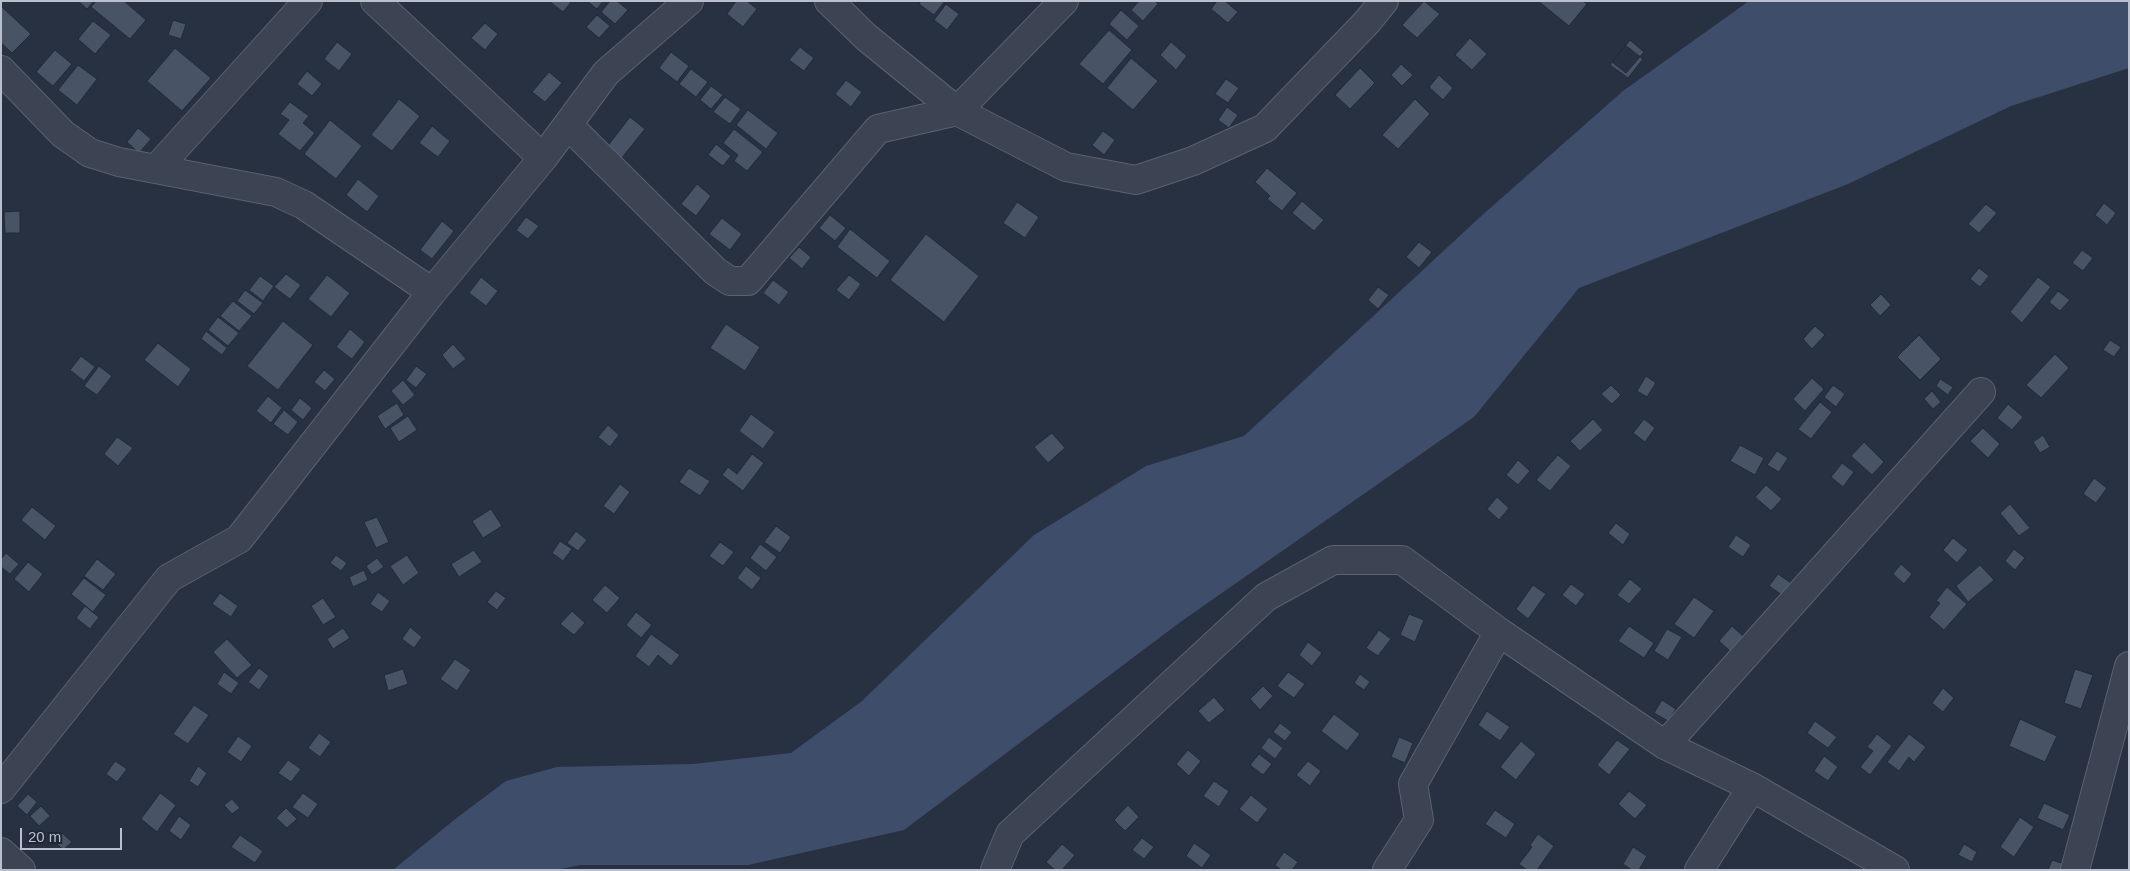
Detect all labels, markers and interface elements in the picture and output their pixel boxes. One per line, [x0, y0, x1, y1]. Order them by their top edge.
scale bar [22, 818, 125, 850]
text: 20 m [28, 828, 61, 845]

